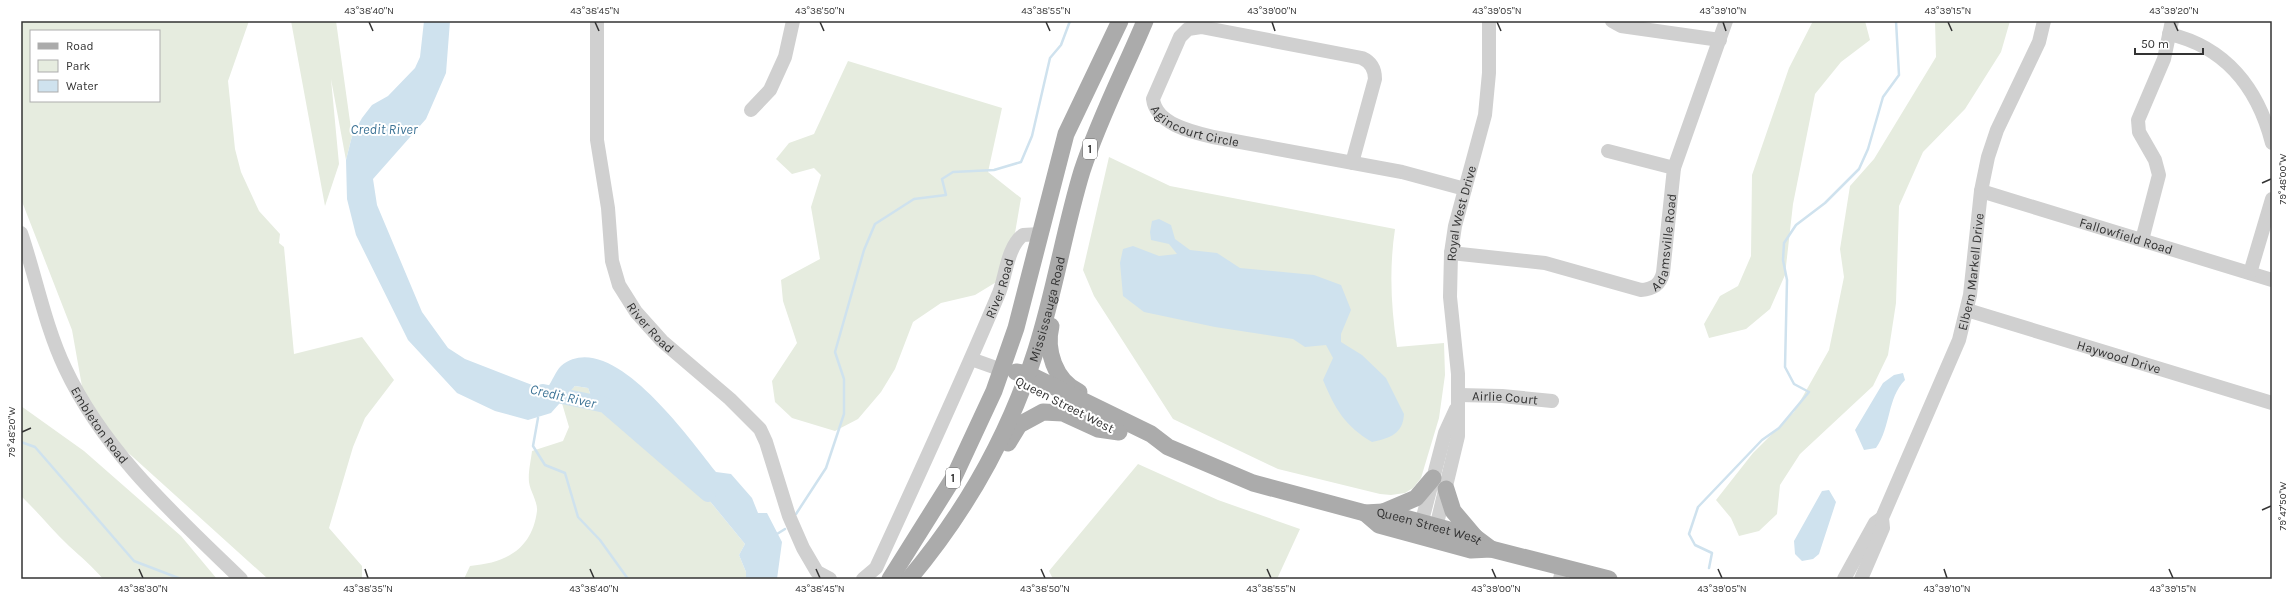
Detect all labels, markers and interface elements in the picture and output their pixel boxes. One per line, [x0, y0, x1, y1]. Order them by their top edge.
text: 43°38'40"N [344, 5, 394, 17]
text: 43°38'45"N [570, 5, 620, 17]
text: 43°38'50"N [795, 5, 845, 17]
text: 43°38'55"N [1021, 5, 1071, 17]
text: 43°39'00"N [1247, 5, 1297, 17]
text: 43°39'05"N [1472, 5, 1522, 17]
text: 43°39'10"N [1699, 5, 1747, 17]
text: 43°39'15"N [1925, 5, 1971, 17]
text: 43°39'20"N [2149, 5, 2199, 17]
legend [30, 30, 160, 102]
scale bar [2135, 30, 2203, 56]
text: 50 m [2141, 37, 2169, 51]
text: Road [66, 39, 94, 53]
text: Park [66, 59, 91, 73]
text: Water [66, 79, 99, 93]
street label: Agincourt Circle [1148, 103, 1241, 150]
water label: Credit River [350, 121, 419, 138]
road number: 1 [1083, 139, 1097, 159]
text: 79°48'00"W [2277, 154, 2289, 204]
street label: Royal West Drive [1444, 164, 1479, 262]
street label: Adamsville Road [1648, 193, 1679, 294]
street label: Elbern Markell Drive [1955, 212, 1987, 332]
street label: Fallowfield Road [2078, 215, 2175, 257]
street label: Mississauga Road [1026, 255, 1068, 364]
street label: River Road [982, 256, 1016, 321]
street label: River Road [624, 300, 677, 356]
street label: Haywood Drive [2075, 337, 2163, 377]
street label: Queen Street West [1013, 373, 1117, 436]
water label: Credit River [528, 381, 599, 413]
street label: Embleton Road [68, 384, 132, 467]
street label: Airlie Court [1472, 388, 1539, 408]
text: 79°48'20"W [6, 407, 18, 457]
road number: 1 [946, 468, 960, 488]
text: 79°47'50"W [2277, 481, 2289, 531]
street label: Queen Street West [1376, 505, 1485, 548]
text: 43°38'30"N [118, 583, 168, 595]
text: 43°38'35"N [343, 583, 393, 595]
text: 43°38'40"N [569, 583, 619, 595]
text: 43°38'45"N [795, 583, 845, 595]
text: 43°38'50"N [1020, 583, 1070, 595]
text: 43°38'55"N [1246, 583, 1296, 595]
text: 43°39'00"N [1471, 583, 1521, 595]
text: 43°39'05"N [1697, 583, 1747, 595]
text: 43°39'10"N [1923, 583, 1971, 595]
text: 43°39'15"N [2150, 583, 2196, 595]

